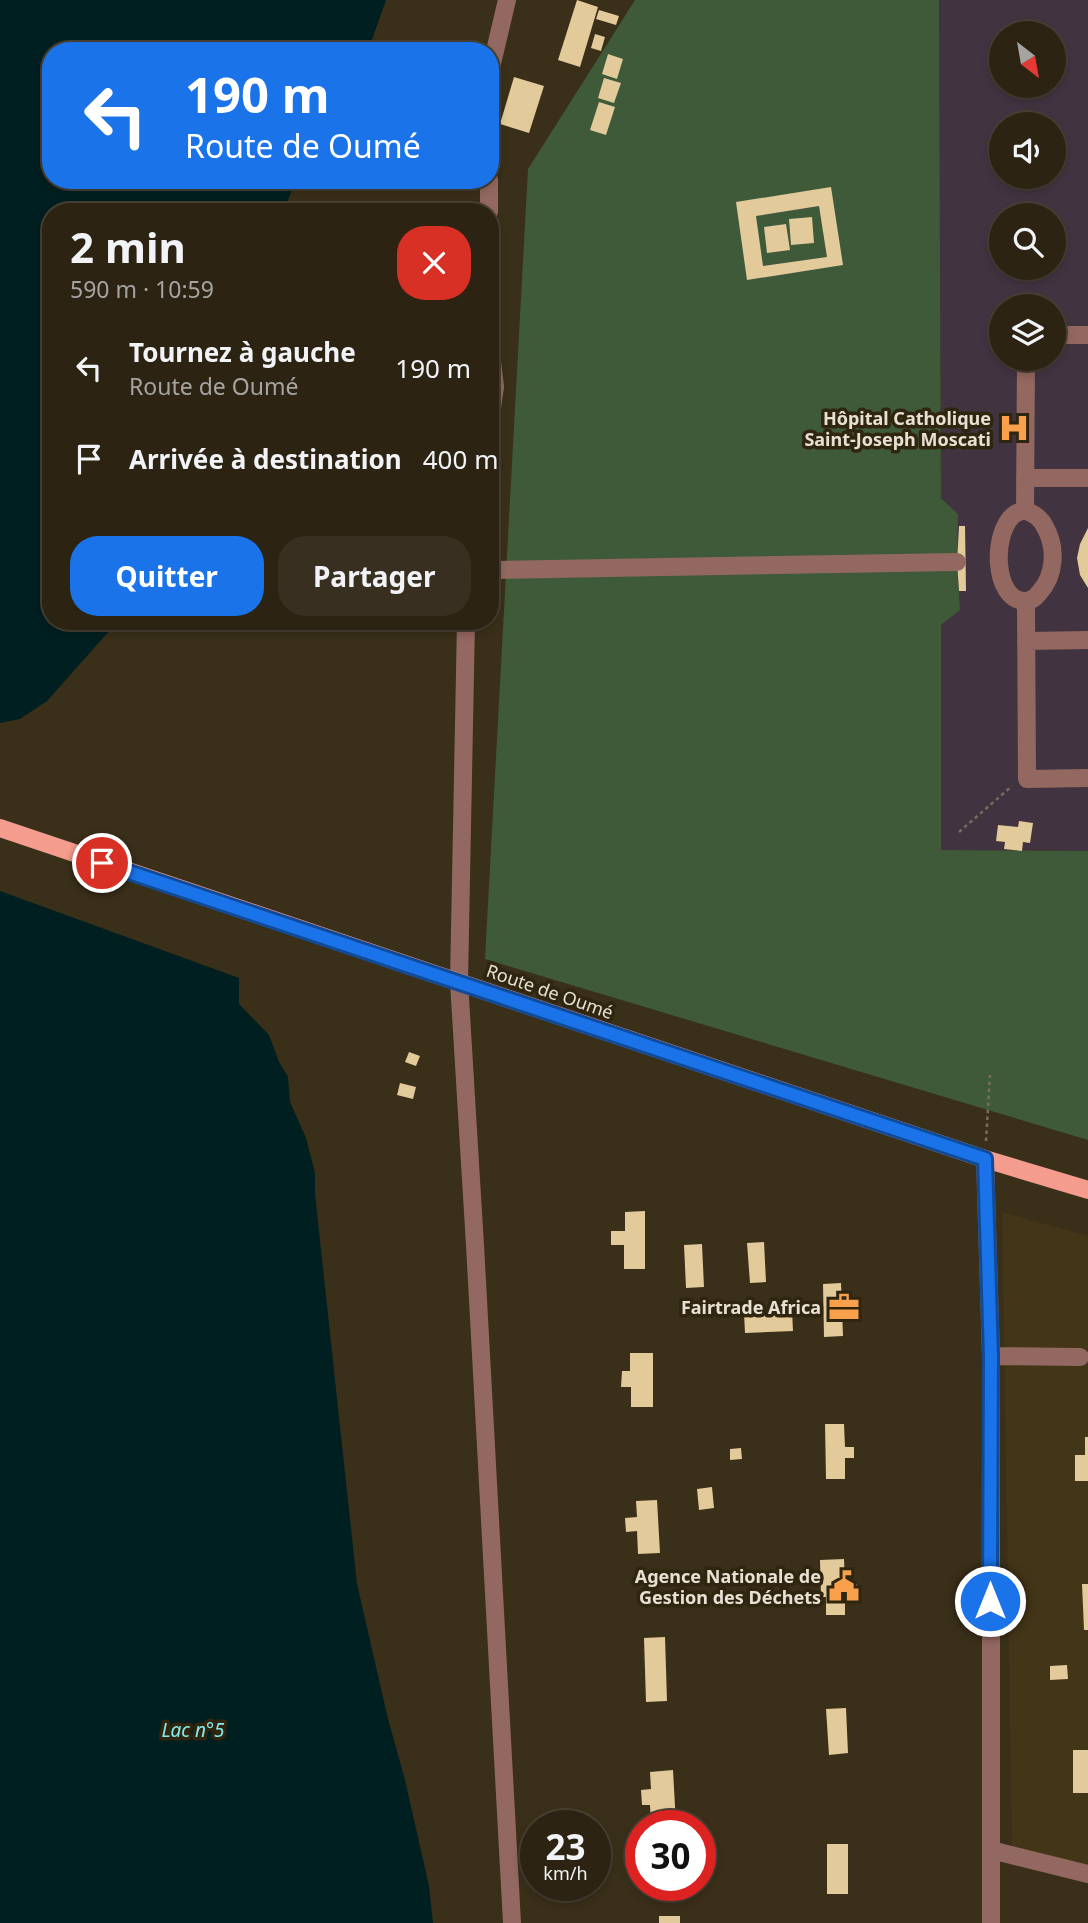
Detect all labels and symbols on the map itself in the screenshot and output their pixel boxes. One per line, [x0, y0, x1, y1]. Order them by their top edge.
north arrow [989, 21, 1066, 98]
place label: Hôpital Catholique Saint-Joseph Moscati [804, 406, 991, 451]
hospital icon: Hôpital Catholique Saint-Joseph Moscati [997, 411, 1031, 445]
pin [72, 833, 132, 893]
street label: Route de Oumé [483, 958, 617, 1024]
office icon: Fairtrade Africa [827, 1290, 861, 1324]
place label: Fairtrade Africa [681, 1295, 821, 1319]
place label: Agence Nationale de Gestion des Déchets [635, 1564, 821, 1609]
position arrow [953, 1564, 1027, 1638]
public building icon: Agence Nationale de Gestion des Déchets [827, 1569, 861, 1603]
water label: Lac n°5 [161, 1717, 225, 1743]
speed limit sign: 30 [625, 1810, 716, 1901]

